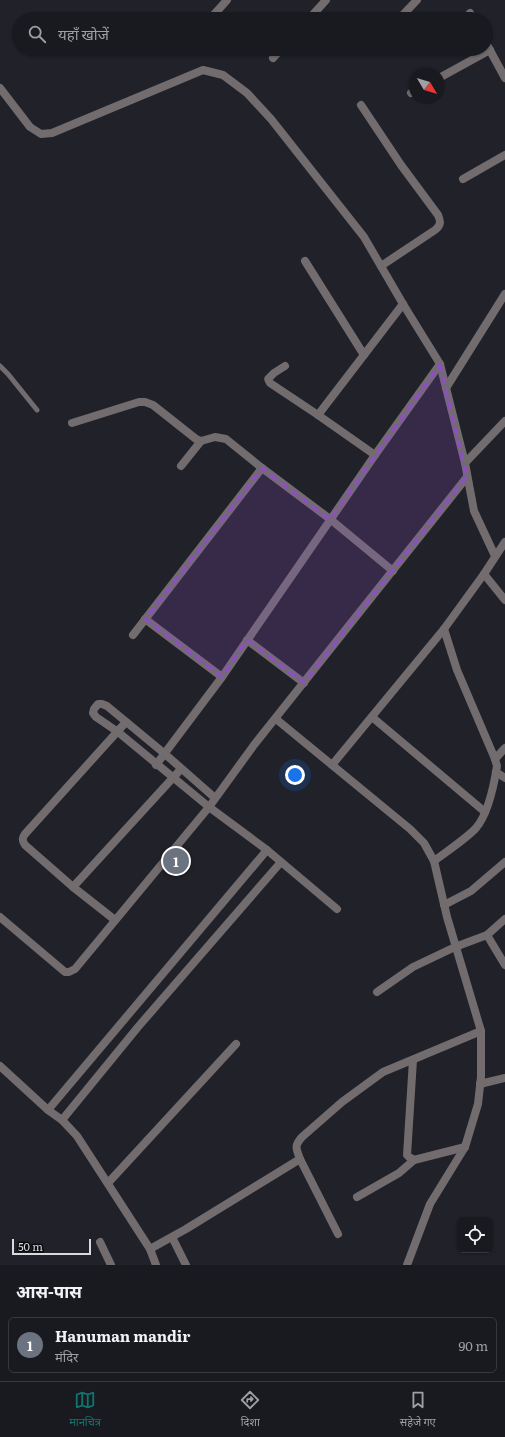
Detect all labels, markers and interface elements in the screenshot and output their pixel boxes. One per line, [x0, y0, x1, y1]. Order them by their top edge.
search box [12, 12, 493, 56]
text: यहाँ खोजें [58, 22, 109, 45]
icon: search [26, 23, 48, 45]
north arrow [409, 68, 445, 104]
your location [285, 765, 305, 785]
pin: 1 [163, 846, 189, 876]
map controls [457, 1217, 493, 1253]
button: locate [457, 1217, 493, 1253]
scale bar [12, 1237, 91, 1256]
text: 50 m [18, 1238, 43, 1254]
text: आस-पास [16, 1278, 82, 1303]
text: Hanuman mandir [55, 1324, 190, 1347]
text: 1 [27, 1336, 33, 1355]
text: 90 m [458, 1336, 488, 1355]
text: मंदिर [55, 1347, 78, 1366]
tab: मानचित्र [69, 1389, 101, 1430]
tab: दिशा [239, 1389, 261, 1430]
tab: सहेजे गए [400, 1389, 436, 1430]

